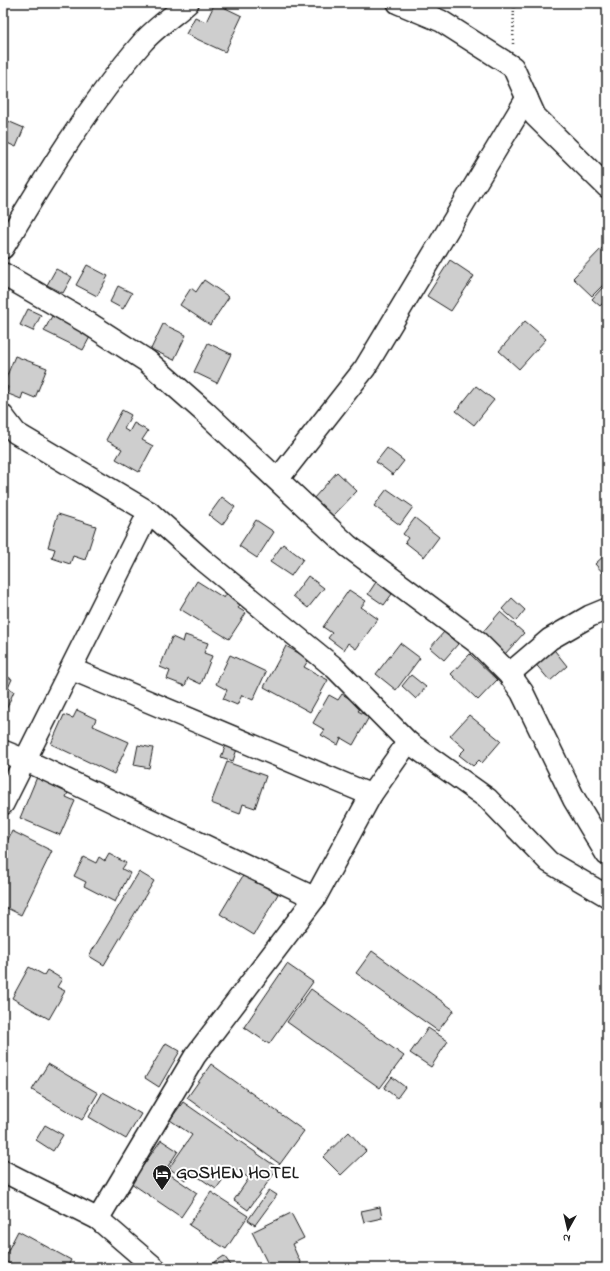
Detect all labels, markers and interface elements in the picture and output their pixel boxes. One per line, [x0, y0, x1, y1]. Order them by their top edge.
place label: GOSHEN HOTEL [176, 1161, 299, 1187]
hotel icon: GOSHEN HOTEL [151, 1163, 173, 1191]
north arrow [548, 1209, 588, 1249]
text: N [562, 1229, 572, 1246]

